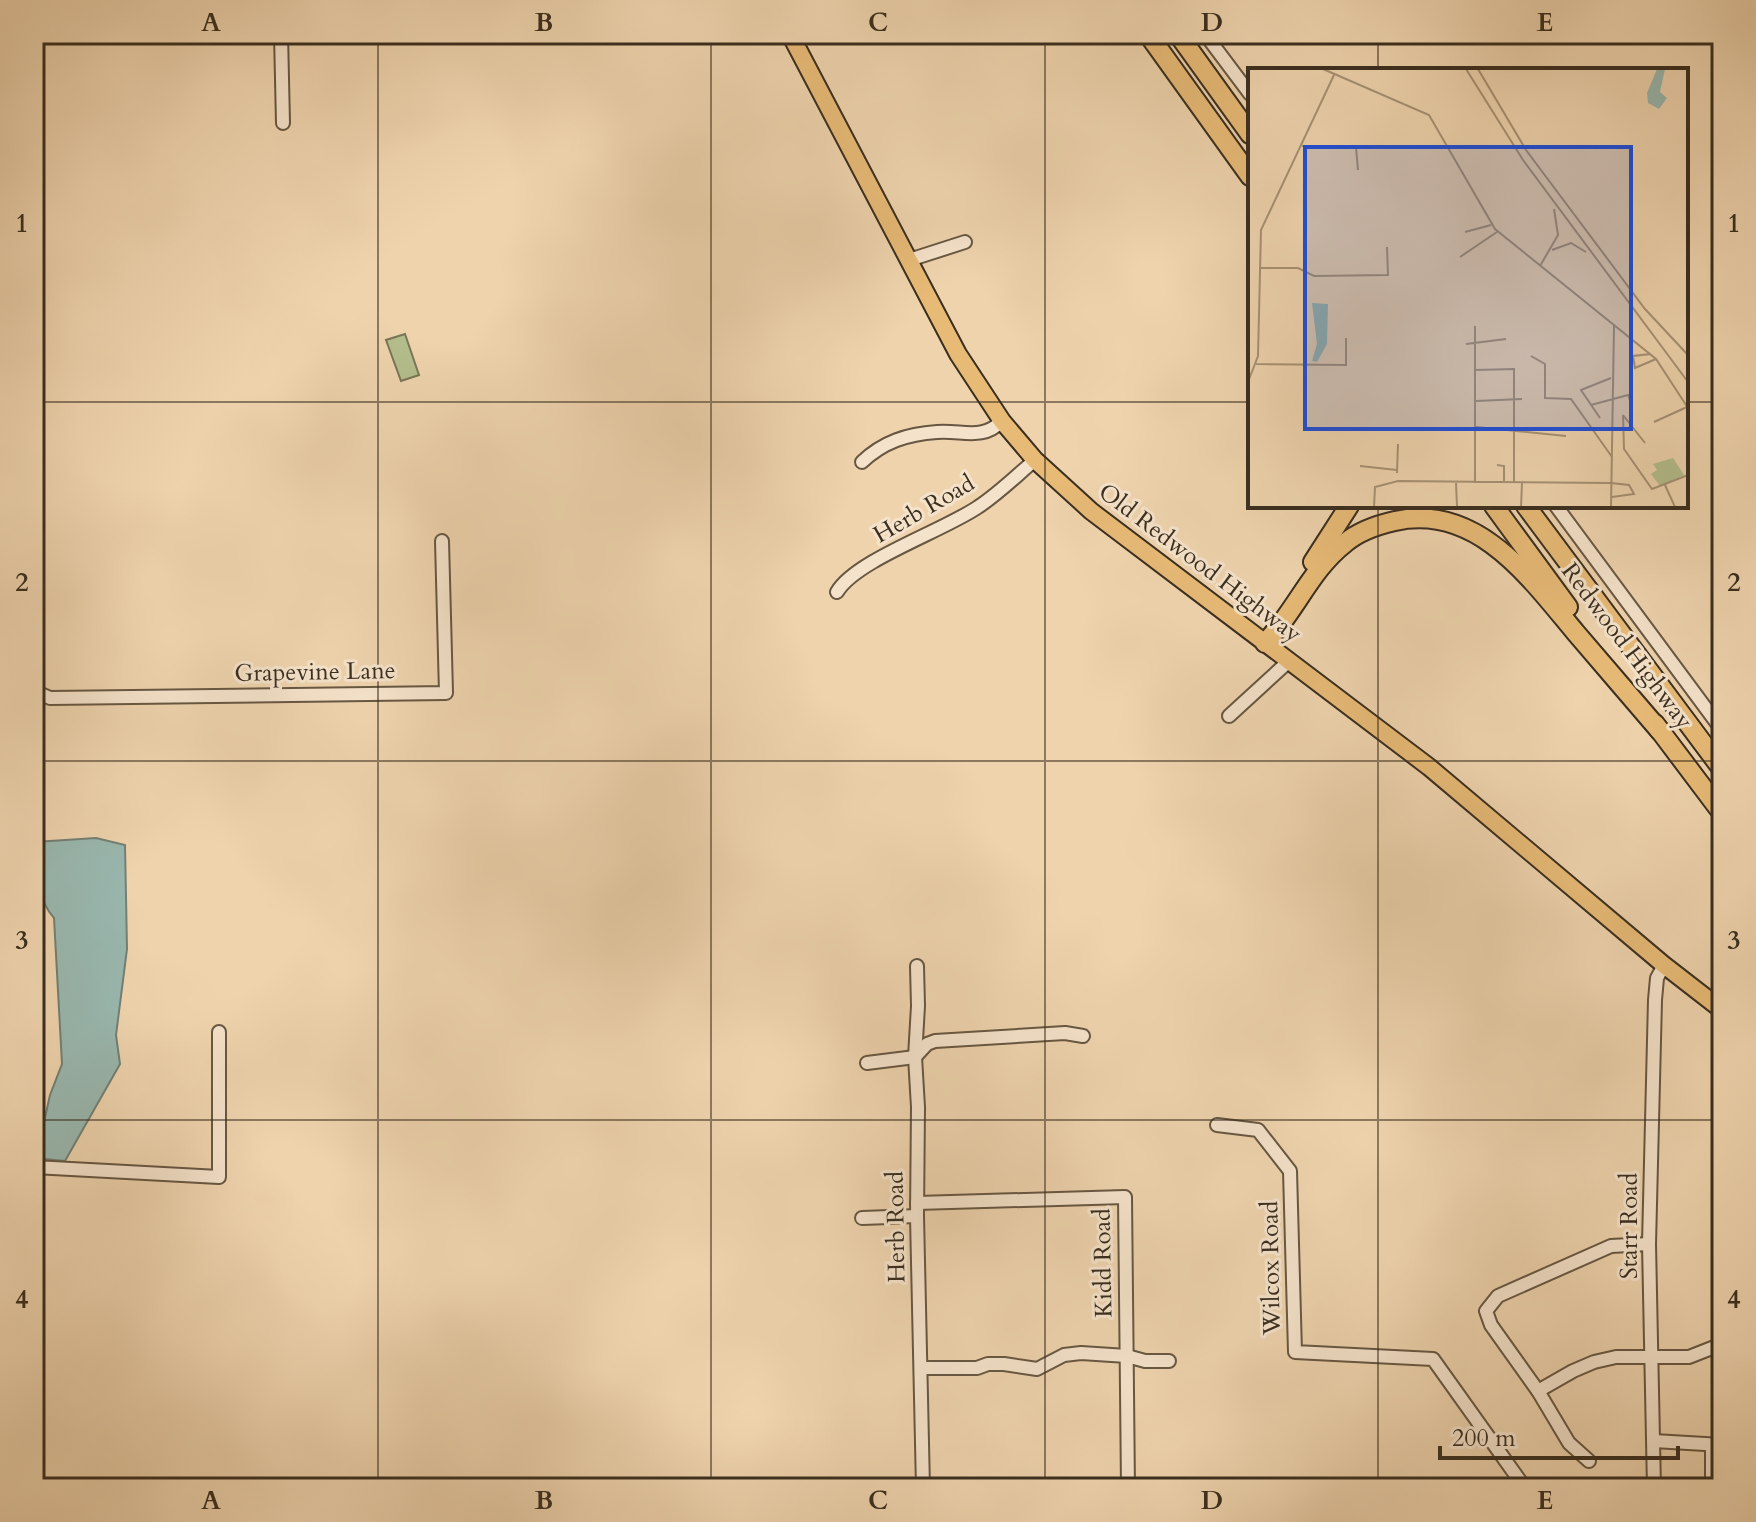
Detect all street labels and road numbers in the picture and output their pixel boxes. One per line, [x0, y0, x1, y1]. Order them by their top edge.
street label: Herb Road [867, 467, 981, 551]
street label: Old Redwood Highway [1092, 476, 1309, 651]
street label: Redwood Highway [1554, 556, 1701, 736]
street label: Grapevine Lane [234, 654, 396, 690]
street label: Herb Road [879, 1171, 913, 1283]
street label: Starr Road [1613, 1172, 1646, 1279]
street label: Wilcox Road [1253, 1200, 1289, 1336]
street label: Kidd Road [1086, 1208, 1120, 1318]

